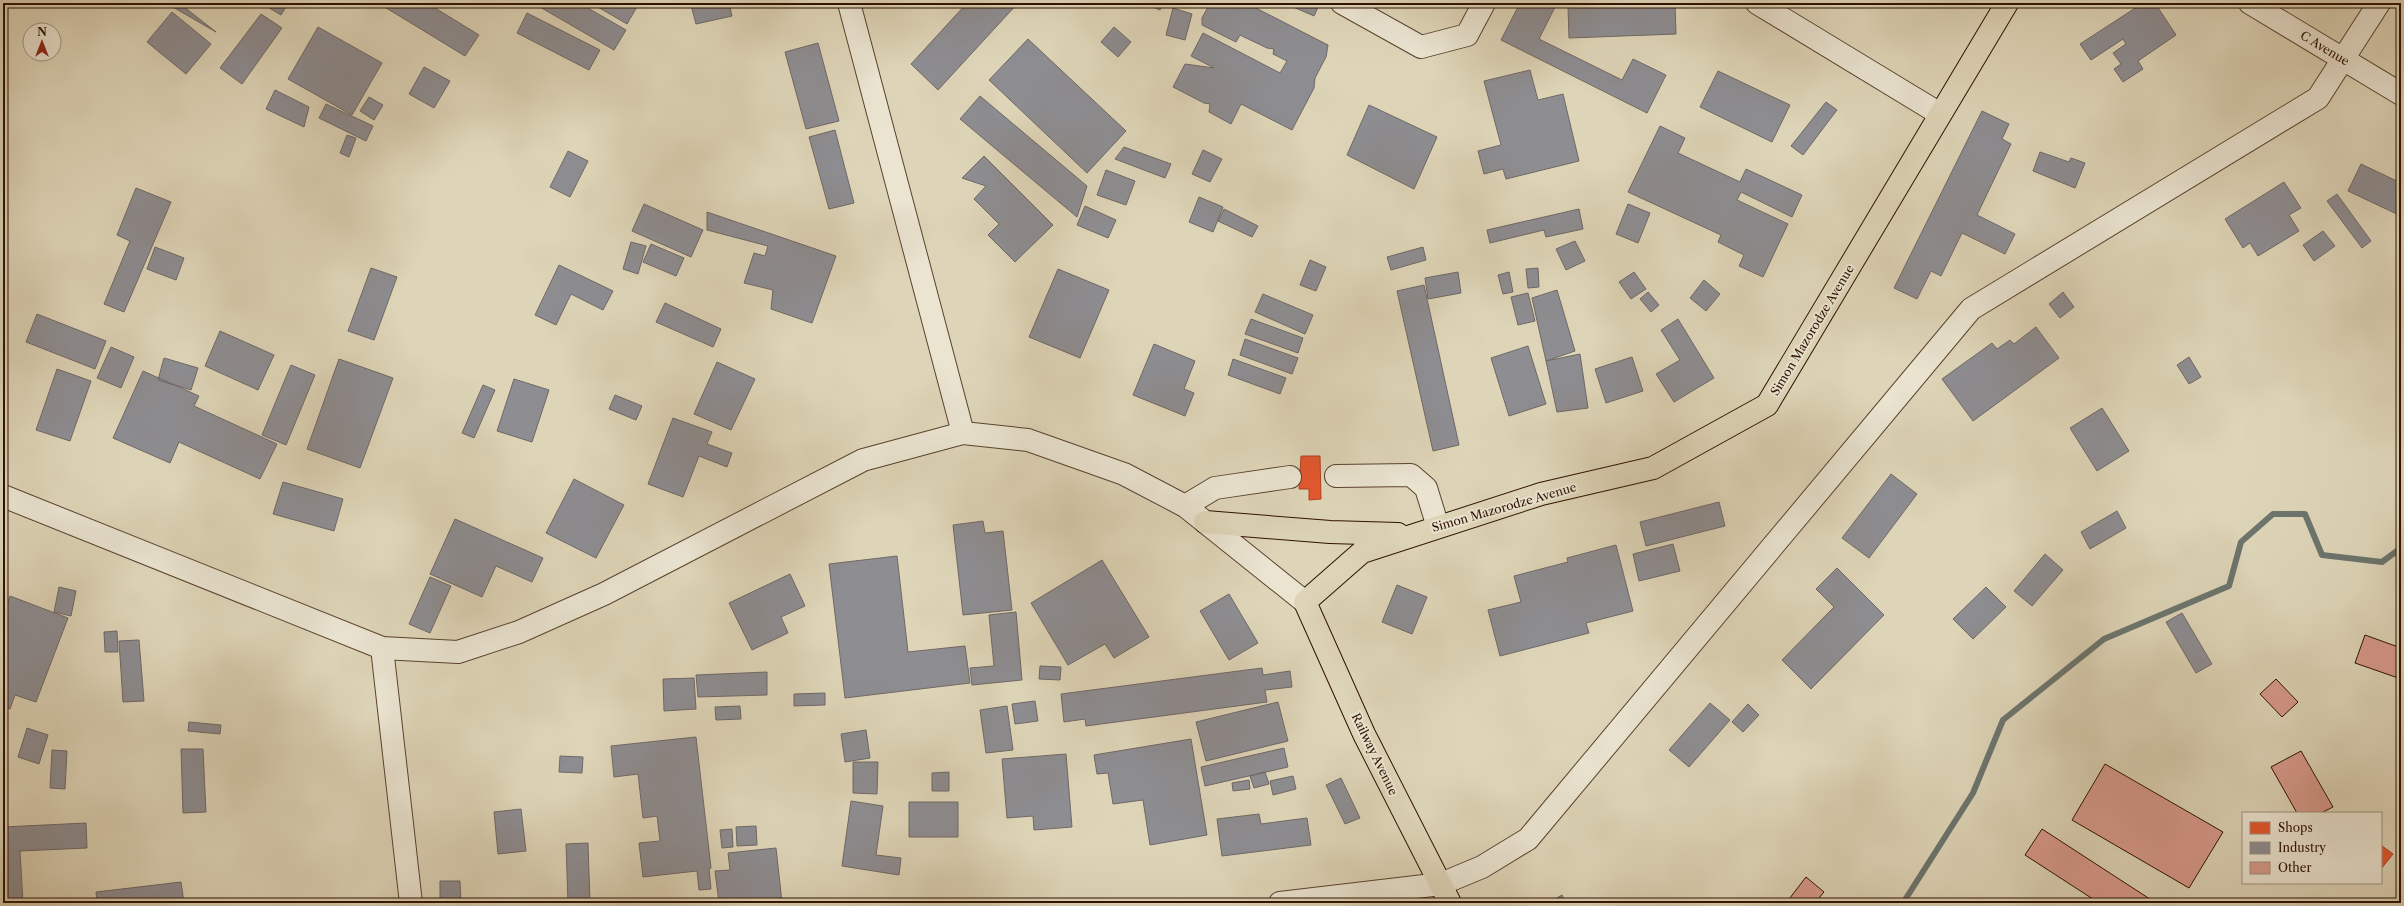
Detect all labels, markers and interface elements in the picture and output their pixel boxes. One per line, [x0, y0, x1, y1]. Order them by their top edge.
north arrow [22, 22, 62, 62]
text: N [37, 25, 47, 39]
street label: C Avenue [2298, 28, 2353, 69]
street label: Simon Mazorodze Avenue [1767, 262, 1857, 398]
street label: Simon Mazorodze Avenue [1430, 479, 1578, 535]
street label: Railway Avenue [1349, 710, 1401, 798]
legend [2242, 812, 2382, 884]
text: Shops [2278, 820, 2313, 835]
text: Industry [2278, 840, 2326, 855]
text: Other [2278, 860, 2312, 875]

